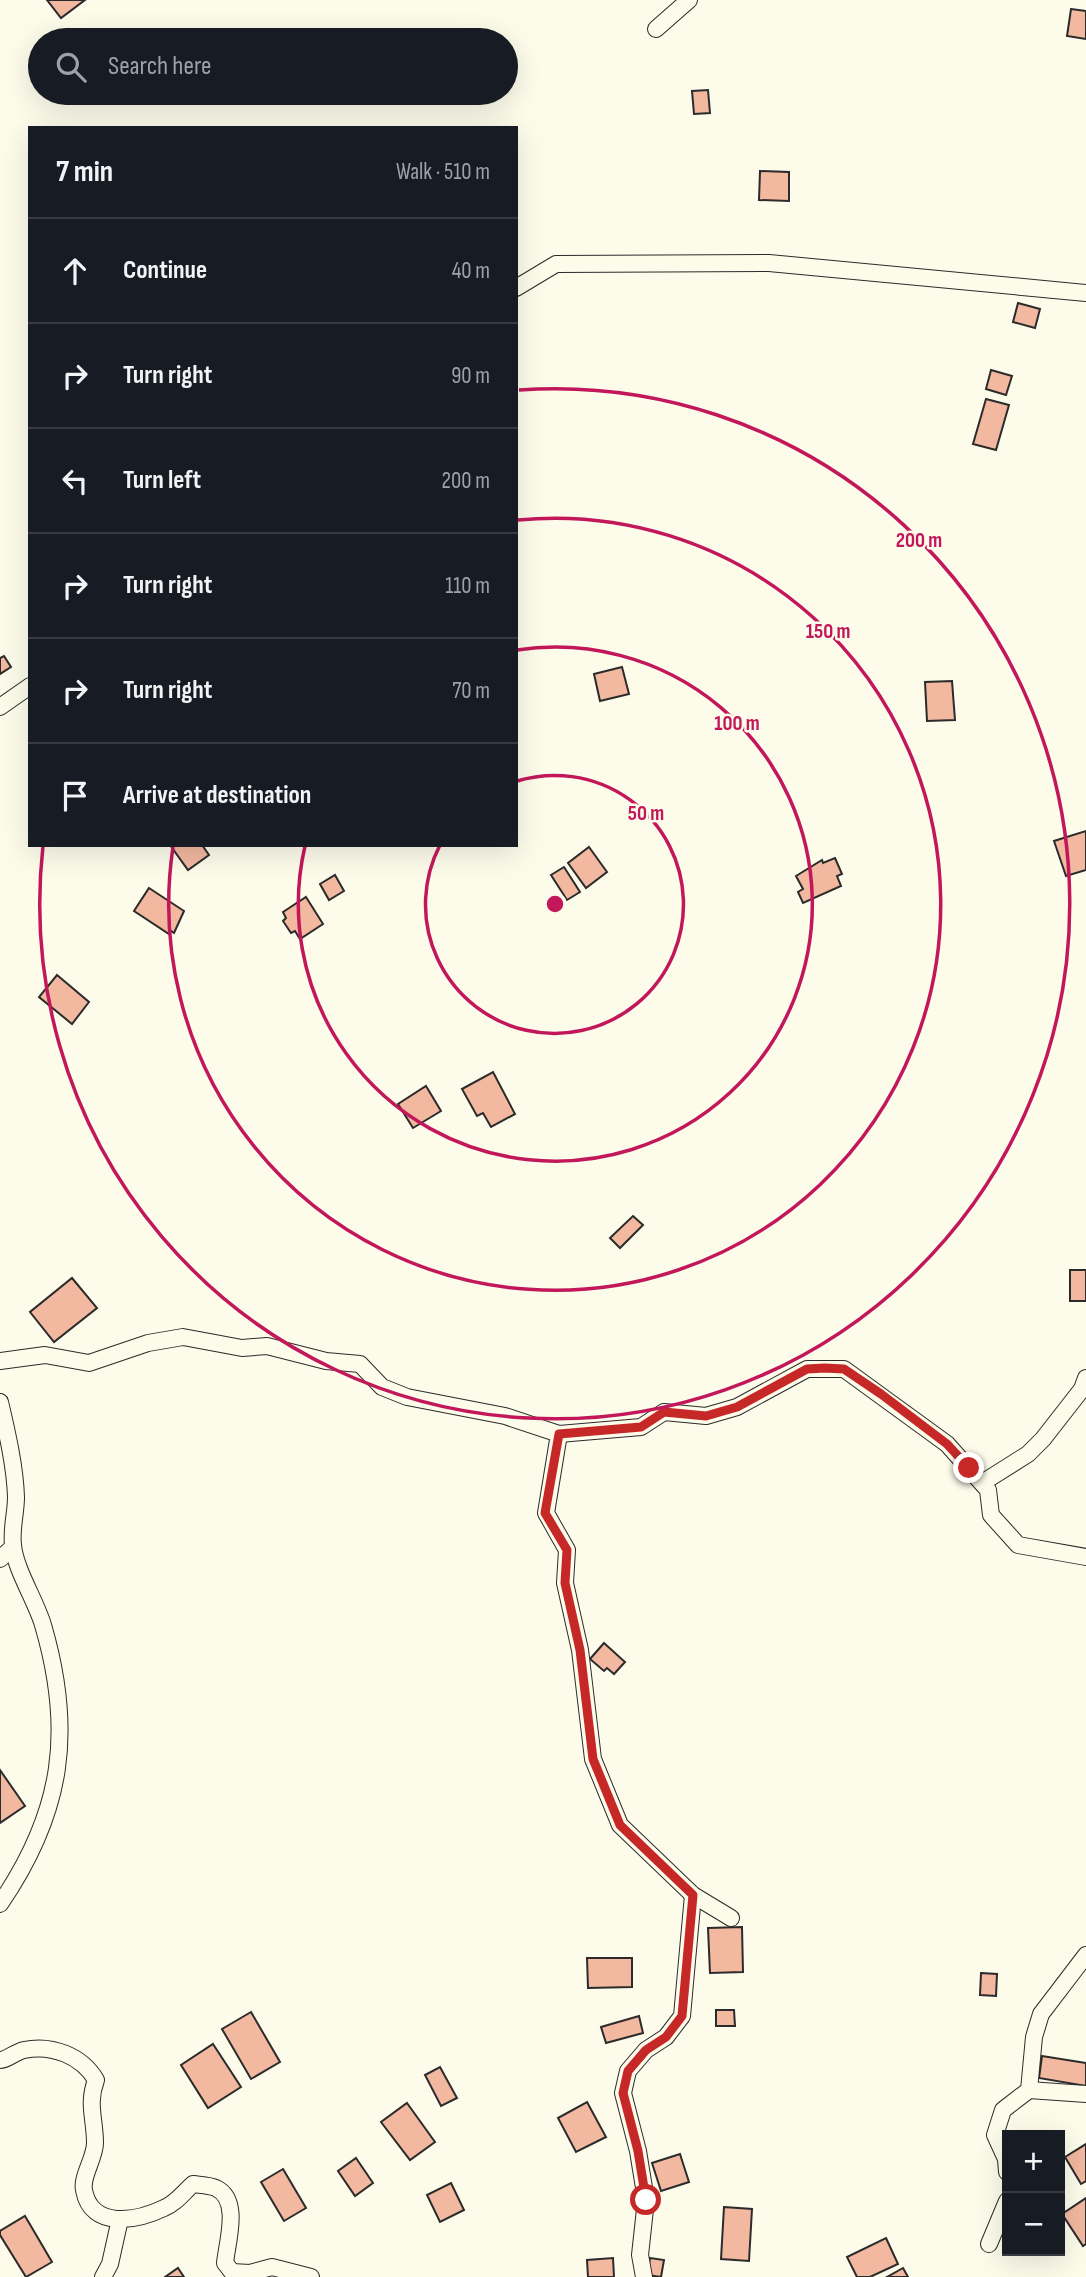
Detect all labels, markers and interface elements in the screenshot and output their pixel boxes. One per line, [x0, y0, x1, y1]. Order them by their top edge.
search box [28, 28, 518, 105]
icon: search [52, 48, 90, 86]
text: Search here [108, 51, 211, 82]
text: 7 min [56, 154, 113, 190]
text: Walk · 510 m [396, 158, 490, 186]
icon: ahead [56, 252, 94, 290]
text: Continue [123, 255, 207, 286]
text: 40 m [452, 257, 490, 285]
icon: right [56, 357, 94, 395]
text: Turn right [123, 360, 212, 391]
text: 90 m [451, 362, 490, 390]
icon: left [56, 462, 94, 500]
text: Turn left [123, 465, 201, 496]
text: 200 m [442, 467, 490, 495]
text: 200 m [896, 528, 942, 553]
icon: right [56, 567, 94, 605]
text: Turn right [123, 570, 212, 601]
text: 110 m [445, 572, 490, 600]
text: 150 m [806, 619, 850, 644]
icon: right [56, 672, 94, 710]
text: Turn right [123, 675, 212, 706]
text: 70 m [452, 677, 490, 705]
text: 100 m [714, 711, 760, 736]
icon: arrive [56, 777, 94, 815]
text: Arrive at destination [123, 780, 311, 811]
text: 50 m [628, 801, 664, 826]
centre of rings [543, 892, 567, 916]
route end [953, 1452, 984, 1483]
map controls [1002, 2130, 1065, 2256]
button: + [1002, 2130, 1065, 2193]
route start [630, 2184, 661, 2215]
button: − [1002, 2193, 1065, 2256]

